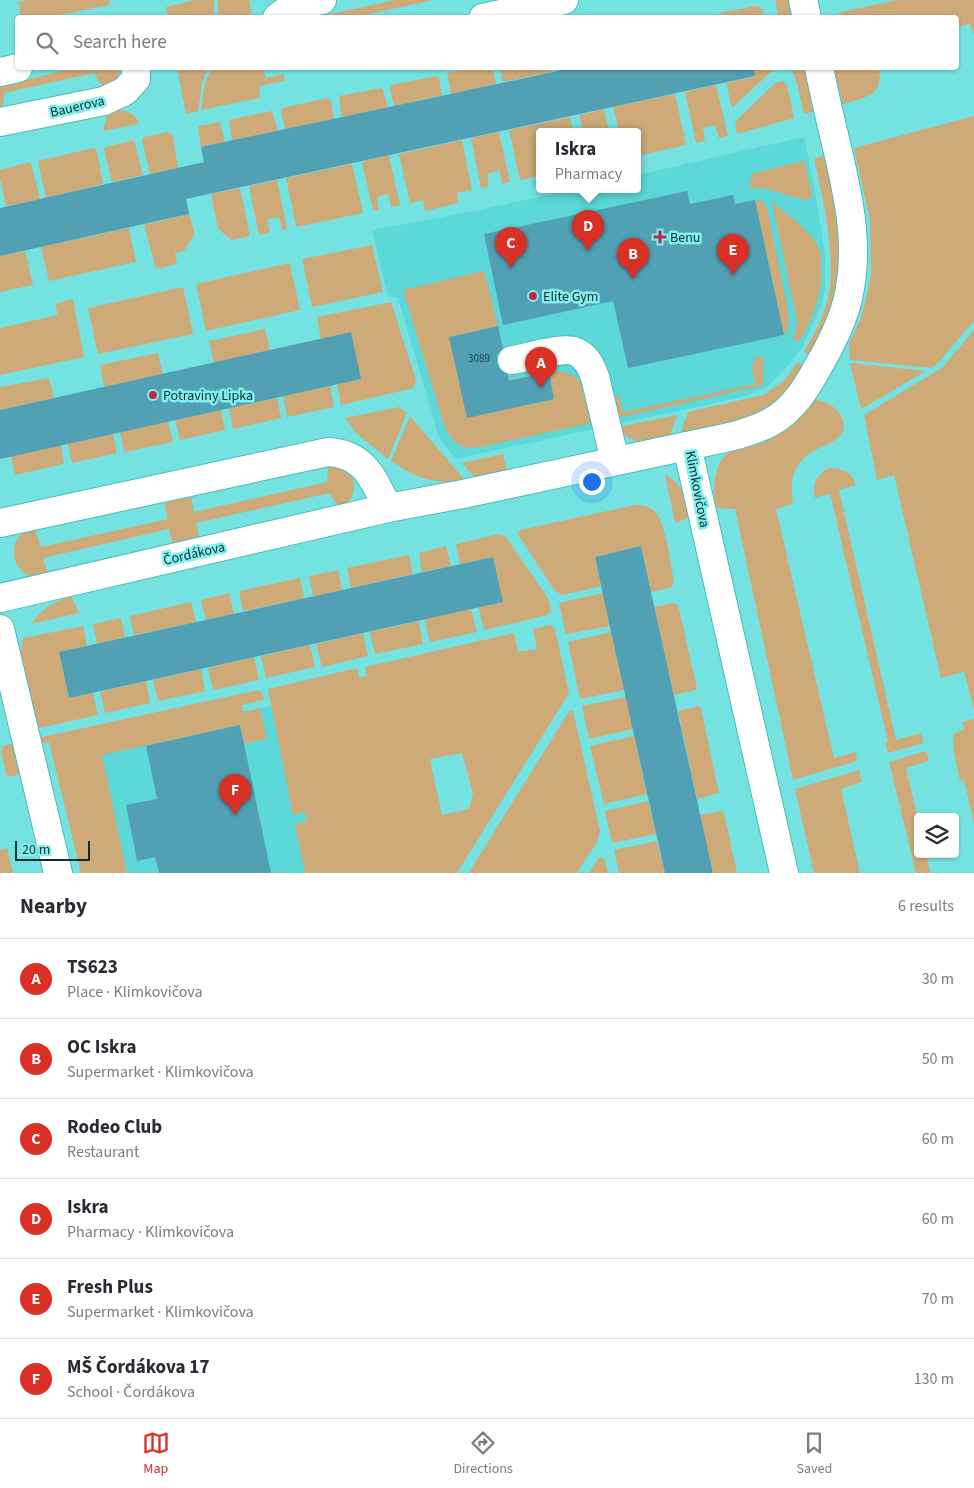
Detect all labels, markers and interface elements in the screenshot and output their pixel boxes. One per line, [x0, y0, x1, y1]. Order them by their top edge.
search box [15, 15, 959, 70]
icon: search [33, 29, 61, 57]
text: Search here [73, 29, 167, 56]
street label: Bauerova [48, 91, 106, 123]
popup [536, 128, 641, 193]
text: Iskra [555, 136, 596, 163]
text: Pharmacy [555, 163, 622, 185]
pin: D [572, 210, 604, 251]
pin: C [495, 227, 527, 268]
place label: Benu [670, 228, 700, 248]
marker: Benu [654, 231, 666, 243]
pin: E [717, 234, 749, 275]
pin: B [617, 238, 649, 279]
place label: Elite Gym [543, 287, 598, 307]
marker: Elite Gym [527, 290, 539, 302]
pin: A [525, 347, 557, 388]
house number: 3089 [468, 351, 490, 366]
place label: Potraviny Lipka [163, 386, 253, 406]
marker: Potraviny Lipka [147, 389, 159, 401]
street label: Klimkovičova [680, 449, 714, 529]
your location [579, 469, 605, 495]
street label: Čordákova [161, 537, 227, 571]
pin: F [219, 774, 251, 815]
map controls [914, 813, 959, 858]
button: layers [914, 813, 959, 858]
scale bar [15, 838, 90, 861]
text: 20 m [22, 840, 50, 860]
text: Nearby [20, 891, 87, 921]
text: 6 results [898, 895, 954, 917]
text: TS623 [67, 954, 118, 981]
text: A [31, 968, 41, 990]
text: 30 m [922, 968, 954, 990]
text: Place · Klimkovičova [67, 981, 202, 1003]
text: OC Iskra [67, 1034, 136, 1061]
text: B [31, 1048, 41, 1070]
text: 50 m [922, 1048, 954, 1070]
text: Supermarket · Klimkovičova [67, 1061, 254, 1083]
text: Rodeo Club [67, 1114, 162, 1141]
text: C [31, 1128, 41, 1150]
text: 60 m [922, 1128, 954, 1150]
text: Restaurant [67, 1141, 140, 1163]
text: Iskra [67, 1194, 109, 1221]
text: D [31, 1208, 41, 1230]
text: 60 m [922, 1208, 954, 1230]
text: Pharmacy · Klimkovičova [67, 1221, 234, 1243]
text: Fresh Plus [67, 1274, 153, 1301]
text: E [32, 1288, 40, 1310]
text: 70 m [922, 1288, 954, 1310]
text: Supermarket · Klimkovičova [67, 1301, 254, 1323]
text: MŠ Čordákova 17 [67, 1354, 209, 1381]
text: F [32, 1368, 40, 1390]
text: 130 m [914, 1368, 954, 1390]
text: School · Čordákova [67, 1381, 195, 1403]
tab: Map [142, 1429, 170, 1479]
tab: Directions [454, 1429, 513, 1479]
tab: Saved [796, 1429, 832, 1479]

